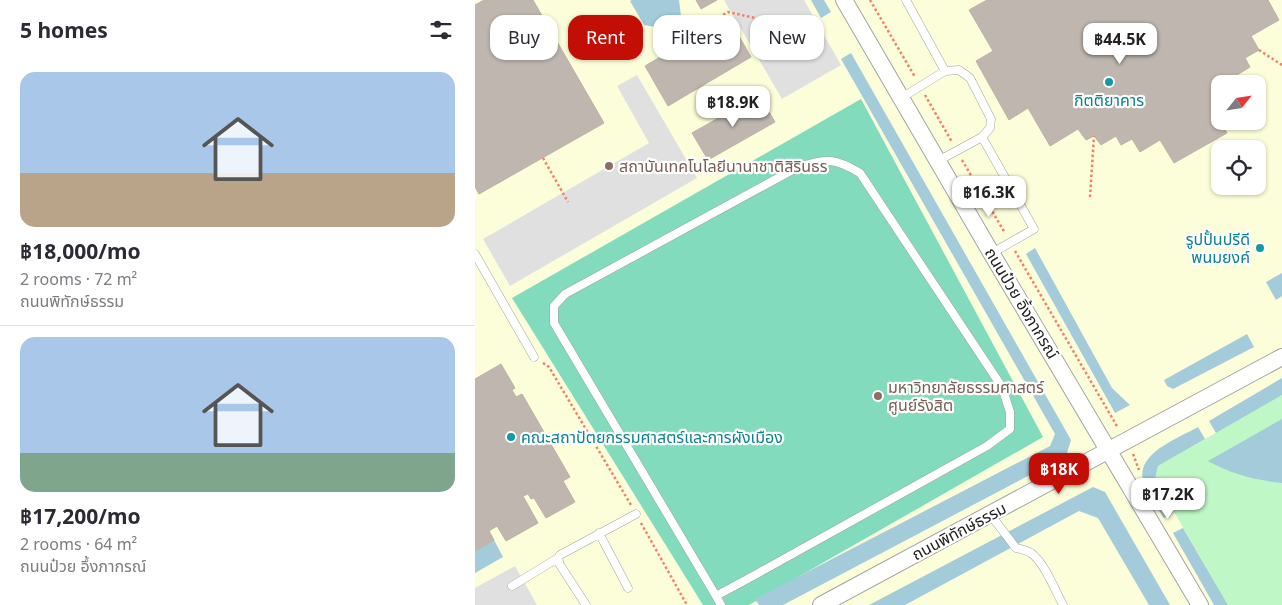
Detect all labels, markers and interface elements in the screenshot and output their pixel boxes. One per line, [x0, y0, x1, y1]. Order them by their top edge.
chip: Buy [490, 15, 558, 60]
chip: Rent [568, 15, 643, 60]
chip: Filters [653, 15, 740, 60]
chip: New [750, 15, 824, 60]
text: 5 homes [20, 16, 108, 44]
icon: filters [427, 16, 455, 44]
pin: ฿44.5K [1079, 22, 1161, 65]
text: ฿44.5K [1094, 28, 1146, 50]
north arrow [1211, 75, 1266, 130]
map controls [1211, 75, 1266, 195]
marker: กิตติยาคาร [1103, 76, 1115, 88]
pin: ฿18.9K [692, 86, 774, 128]
place label: กิตติยาคาร [1074, 89, 1144, 111]
text: ฿18.9K [707, 91, 759, 113]
icon: home [193, 104, 283, 194]
button: locate [1211, 140, 1266, 195]
place label: สถาบันเทคโนโลยีนานาชาติสิรินธร [619, 155, 828, 177]
marker: สถาบันเทคโนโลยีนานาชาติสิรินธร [603, 160, 615, 172]
pin: ฿16.3K [948, 176, 1030, 218]
text: ฿16.3K [963, 181, 1015, 203]
place label: รูปปั้นปรีดี พนมยงค์ [1186, 228, 1250, 268]
text: ฿18,000/mo [20, 237, 141, 265]
marker: รูปปั้นปรีดี พนมยงค์ [1254, 242, 1266, 254]
street label: ถนนป๋วย อิ้งภากรณ์ [980, 243, 1064, 363]
text: 2 rooms · 72 m² [20, 268, 137, 290]
text: ถนนพิทักษ์ธรรม [20, 290, 124, 312]
icon: home [193, 370, 283, 460]
place label: มหาวิทยาลัยธรรมศาสตร์ ศูนย์รังสิต [888, 376, 1045, 416]
marker: มหาวิทยาลัยธรรมศาสตร์ ศูนย์รังสิต [872, 390, 884, 402]
place label: คณะสถาปัตยกรรมศาสตร์และการผังเมือง [521, 426, 783, 448]
marker: คณะสถาปัตยกรรมศาสตร์และการผังเมือง [505, 431, 517, 443]
pin: ฿18K [1029, 452, 1089, 495]
text: ฿18K [1040, 458, 1078, 480]
pin: ฿17.2K [1127, 478, 1209, 520]
text: ฿17.2K [1142, 483, 1194, 505]
street label: ถนนพิทักษ์ธรรม [908, 497, 1010, 565]
text: ฿17,200/mo [20, 502, 141, 530]
text: 2 rooms · 64 m² [20, 533, 137, 555]
text: ถนนป๋วย อึ้งภากรณ์ [20, 555, 146, 577]

